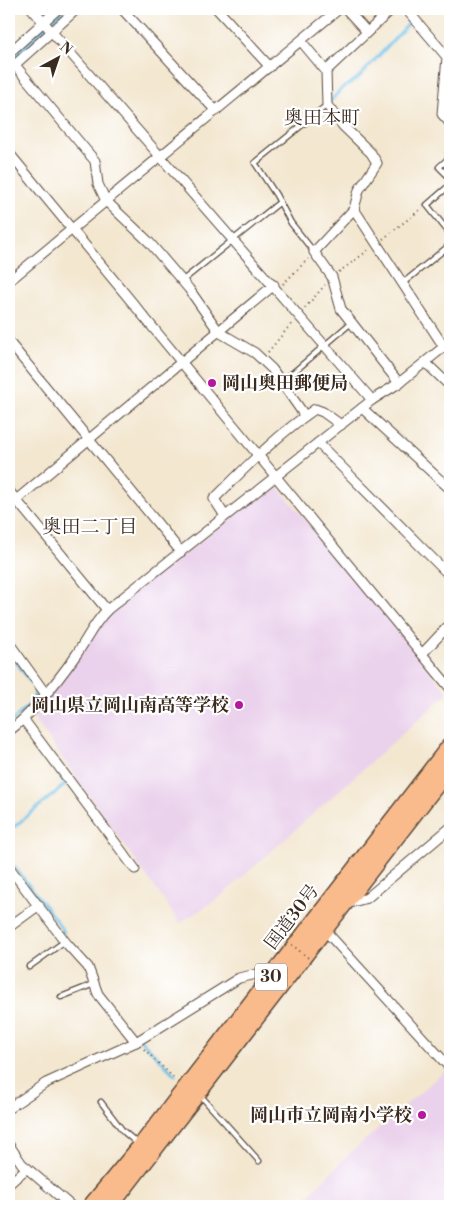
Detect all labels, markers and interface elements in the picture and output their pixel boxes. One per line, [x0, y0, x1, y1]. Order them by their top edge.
north arrow [32, 32, 82, 82]
text: N [56, 38, 76, 59]
district label: 奥田本町 [284, 106, 360, 130]
place label: 岡山奥田郵便局 [222, 372, 348, 395]
marker: 岡山奥田郵便局 [206, 377, 218, 389]
district label: 奥田二丁目 [42, 515, 138, 539]
place label: 岡山県立岡山南高等学校 [31, 694, 229, 717]
marker: 岡山県立岡山南高等学校 [233, 699, 245, 711]
street label: 国道30号 [260, 880, 324, 954]
road number: 30 [255, 964, 287, 990]
place label: 岡山市立岡南小学校 [250, 1104, 412, 1127]
marker: 岡山市立岡南小学校 [416, 1109, 428, 1121]

